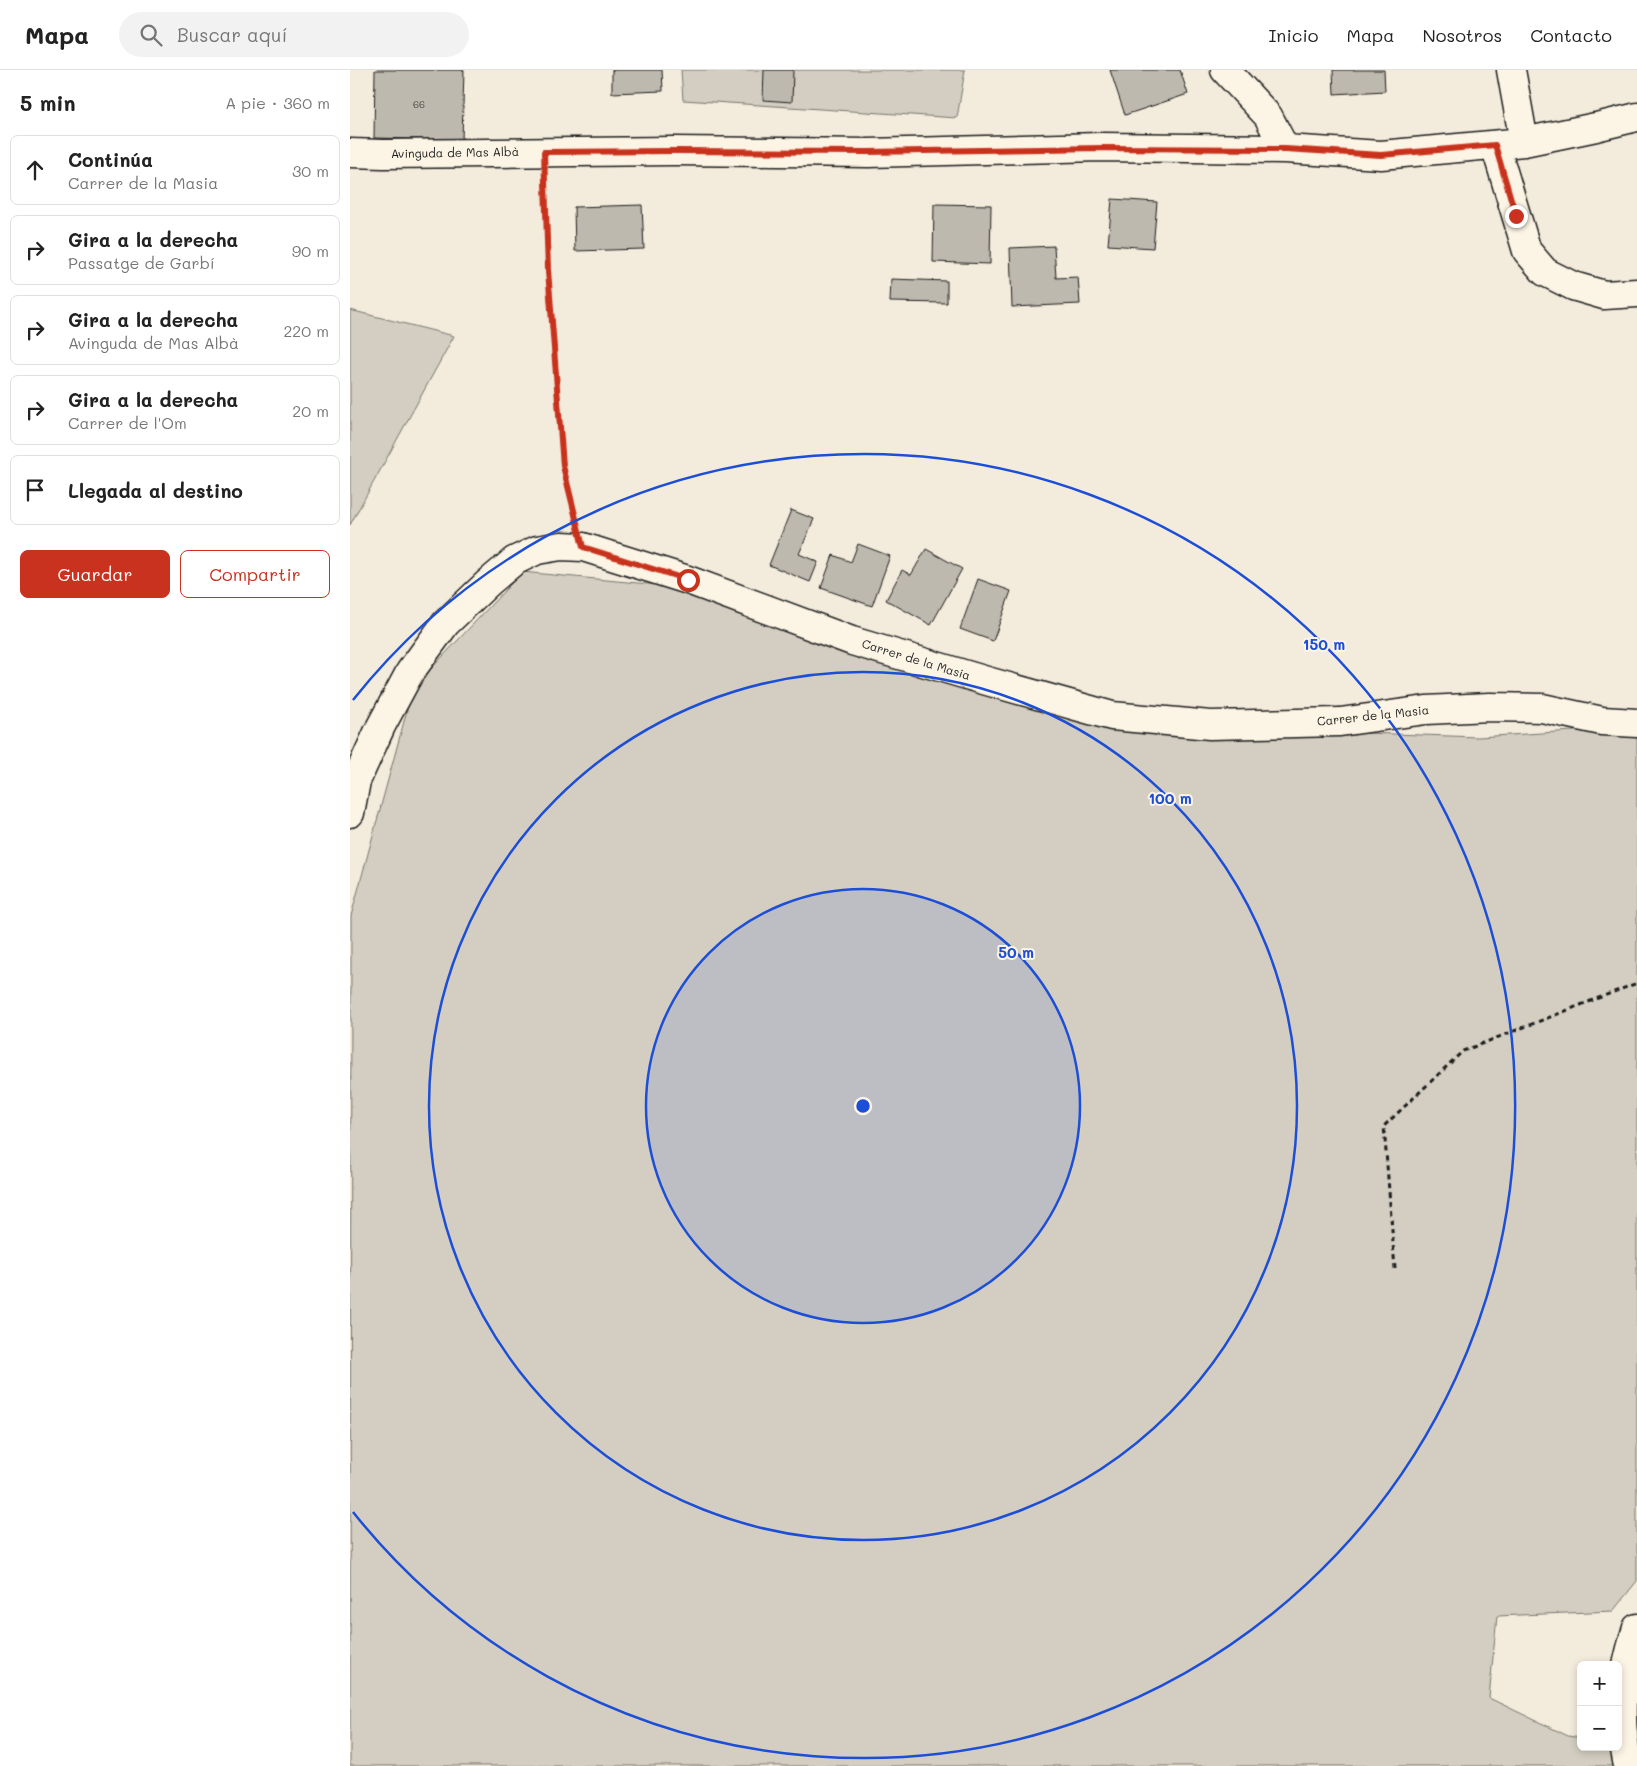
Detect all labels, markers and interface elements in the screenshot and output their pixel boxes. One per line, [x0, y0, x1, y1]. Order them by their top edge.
search box [119, 12, 469, 57]
text: Mapa [25, 19, 89, 50]
icon: search [137, 21, 165, 49]
text: Buscar aquí [177, 22, 287, 47]
text: Inicio [1268, 23, 1319, 47]
text: Mapa [1347, 23, 1394, 47]
text: Nosotros [1422, 23, 1502, 47]
text: Contacto [1530, 23, 1612, 47]
text: 5 min [20, 89, 76, 116]
text: A pie · 360 m [225, 92, 330, 113]
house number: 66 [413, 97, 425, 111]
street label: Avinguda de Mas Albà [391, 143, 519, 161]
text: Continúa [68, 147, 153, 172]
icon: ahead [21, 156, 49, 184]
text: 30 m [292, 160, 329, 181]
text: Carrer de la Masia [68, 172, 218, 193]
route end [1505, 205, 1528, 228]
text: Gira a la derecha [68, 227, 238, 252]
icon: right [21, 236, 49, 264]
text: 90 m [292, 240, 329, 261]
text: Passatge de Garbí [68, 252, 215, 273]
text: Gira a la derecha [68, 307, 238, 332]
icon: right [21, 316, 49, 344]
text: 220 m [283, 320, 329, 341]
text: Avinguda de Mas Albà [68, 332, 239, 353]
text: Gira a la derecha [68, 387, 238, 412]
icon: right [21, 396, 49, 424]
text: 20 m [292, 400, 329, 421]
text: Carrer de l'Om [68, 412, 187, 433]
icon: arrive [21, 476, 49, 504]
text: Llegada al destino [68, 478, 243, 503]
button: Guardar [20, 550, 170, 598]
button: Compartir [180, 550, 330, 598]
route start [677, 569, 700, 592]
text: 150 m [1303, 634, 1345, 654]
street label: Carrer de la Masia [860, 635, 972, 683]
street label: Carrer de la Masia [1316, 701, 1430, 729]
text: 100 m [1148, 788, 1192, 808]
text: 50 m [998, 942, 1034, 962]
centre of rings [854, 1097, 872, 1115]
map controls [1577, 1661, 1622, 1751]
button: + [1577, 1661, 1622, 1706]
button: − [1577, 1706, 1622, 1751]

